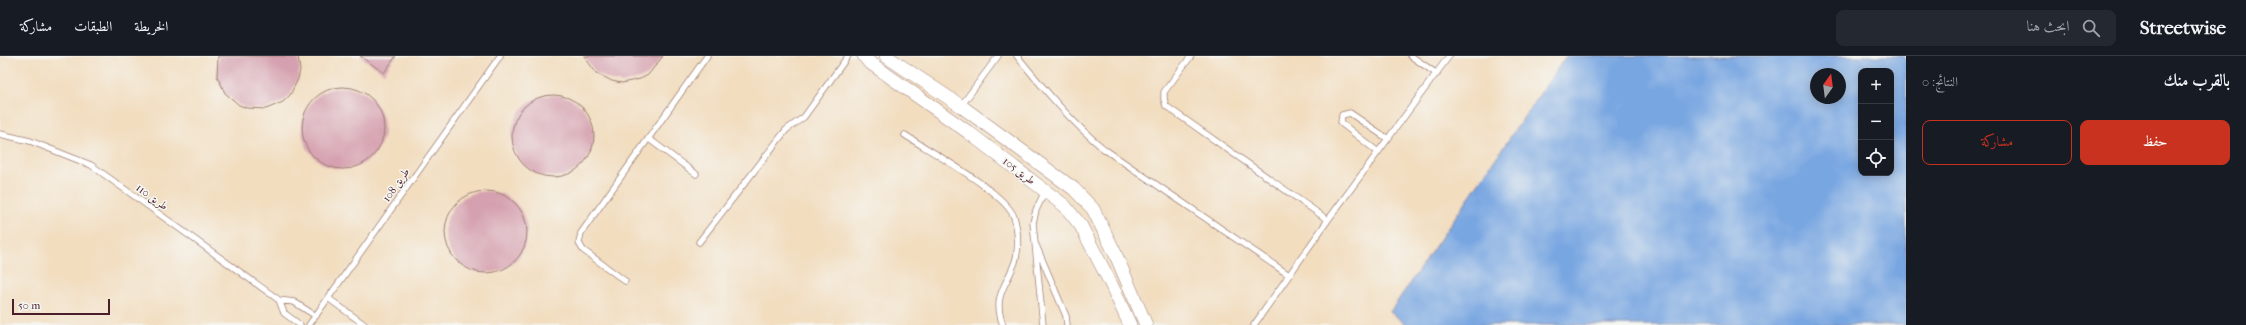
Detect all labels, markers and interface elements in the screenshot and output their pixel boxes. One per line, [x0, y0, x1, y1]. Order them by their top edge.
search box [1836, 10, 2116, 46]
text: ابحث هنا [2026, 17, 2070, 35]
icon: search [2080, 17, 2102, 39]
text: Streetwise [2140, 17, 2226, 39]
text: مشاركة [20, 18, 52, 35]
text: الطبقات [74, 18, 112, 35]
text: الخريطة [134, 18, 168, 35]
north arrow [1810, 68, 1846, 104]
map controls [1858, 68, 1894, 176]
button: + [1858, 68, 1894, 104]
text: بالقرب منك [2164, 70, 2230, 90]
text: النتائج: 0 [1922, 74, 1958, 89]
button: − [1858, 104, 1894, 140]
button: مشاركة [1922, 120, 2072, 165]
button: حفظ [2080, 120, 2230, 165]
button: locate [1858, 140, 1894, 176]
street label: طريق 105 [1000, 155, 1038, 188]
street label: طريق 108 [380, 166, 413, 205]
street label: طريق 110 [133, 181, 171, 214]
scale bar [12, 297, 110, 316]
text: 50 m [18, 299, 40, 312]

